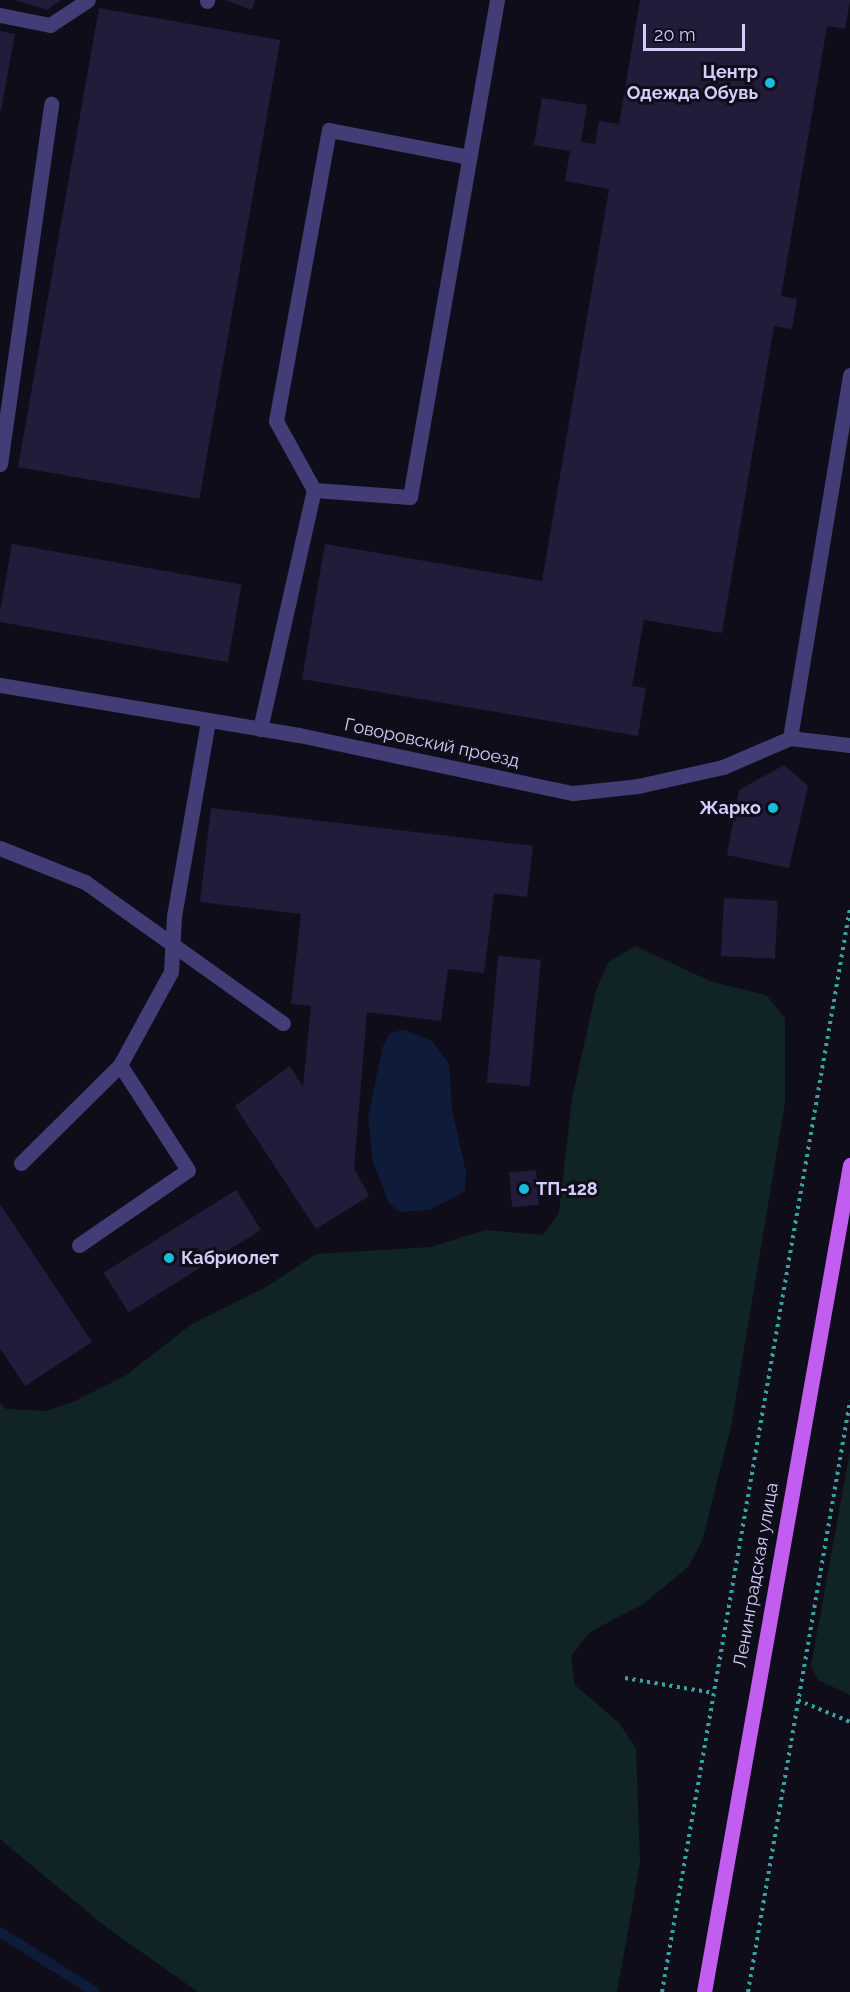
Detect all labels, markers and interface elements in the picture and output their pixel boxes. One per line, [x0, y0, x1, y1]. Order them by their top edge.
scale bar [646, 12, 748, 50]
text: 20 m [654, 24, 696, 45]
place label: Центр Одежда Обувь [627, 62, 758, 104]
marker: Центр Одежда Обувь [763, 76, 777, 90]
street label: Говоровский проезд [343, 714, 521, 772]
place label: Жарко [699, 797, 761, 819]
marker: Жарко [766, 801, 780, 815]
place label: ТП-128 [536, 1178, 598, 1200]
marker: ТП-128 [517, 1182, 531, 1196]
place label: Кабриолет [181, 1247, 279, 1269]
marker: Кабриолет [162, 1251, 176, 1265]
street label: Ленинградская улица [729, 1481, 783, 1669]

